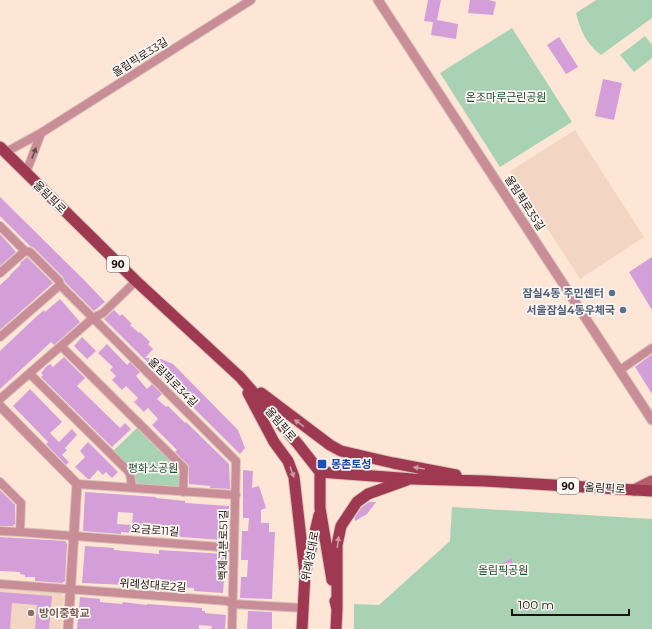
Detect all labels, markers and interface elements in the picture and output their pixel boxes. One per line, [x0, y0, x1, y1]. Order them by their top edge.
street label: 올림픽로33길 [110, 34, 170, 80]
park label: 온조마루근린공원 [466, 90, 546, 104]
one-way arrow [31, 147, 37, 159]
street label: 올림픽로35길 [502, 173, 548, 233]
street label: 올림픽로 [31, 178, 69, 216]
road number: 90 [107, 256, 129, 272]
place label: 잠실4동 주민센터 [522, 286, 604, 300]
marker: 잠실4동 주민센터 [607, 288, 617, 298]
place label: 서울잠실4동우체국 [526, 303, 615, 317]
marker: 서울잠실4동우체국 [618, 305, 628, 315]
street label: 올림픽로34길 [145, 354, 201, 410]
street label: 올림픽로 [262, 404, 300, 444]
one-way arrow [294, 419, 305, 427]
place label: 몽촌토성 [331, 457, 371, 471]
marker: 몽촌토성 [316, 458, 328, 470]
park label: 평화소공원 [128, 461, 178, 475]
one-way arrow [413, 465, 425, 471]
one-way arrow [289, 467, 295, 479]
road number: 90 [557, 478, 579, 494]
street label: 올림픽로 [584, 480, 626, 496]
street label: 백제고분로51길 [215, 509, 231, 581]
street label: 오금로11길 [130, 521, 180, 539]
street label: 위례성대로 [298, 530, 322, 582]
one-way arrow [335, 536, 341, 548]
park label: 올림픽공원 [478, 563, 528, 577]
street label: 위례성대로2길 [119, 576, 187, 594]
scale bar [512, 591, 629, 617]
text: 100 m [518, 597, 554, 612]
place label: 방이중학교 [39, 606, 90, 620]
marker: 방이중학교 [26, 608, 36, 618]

